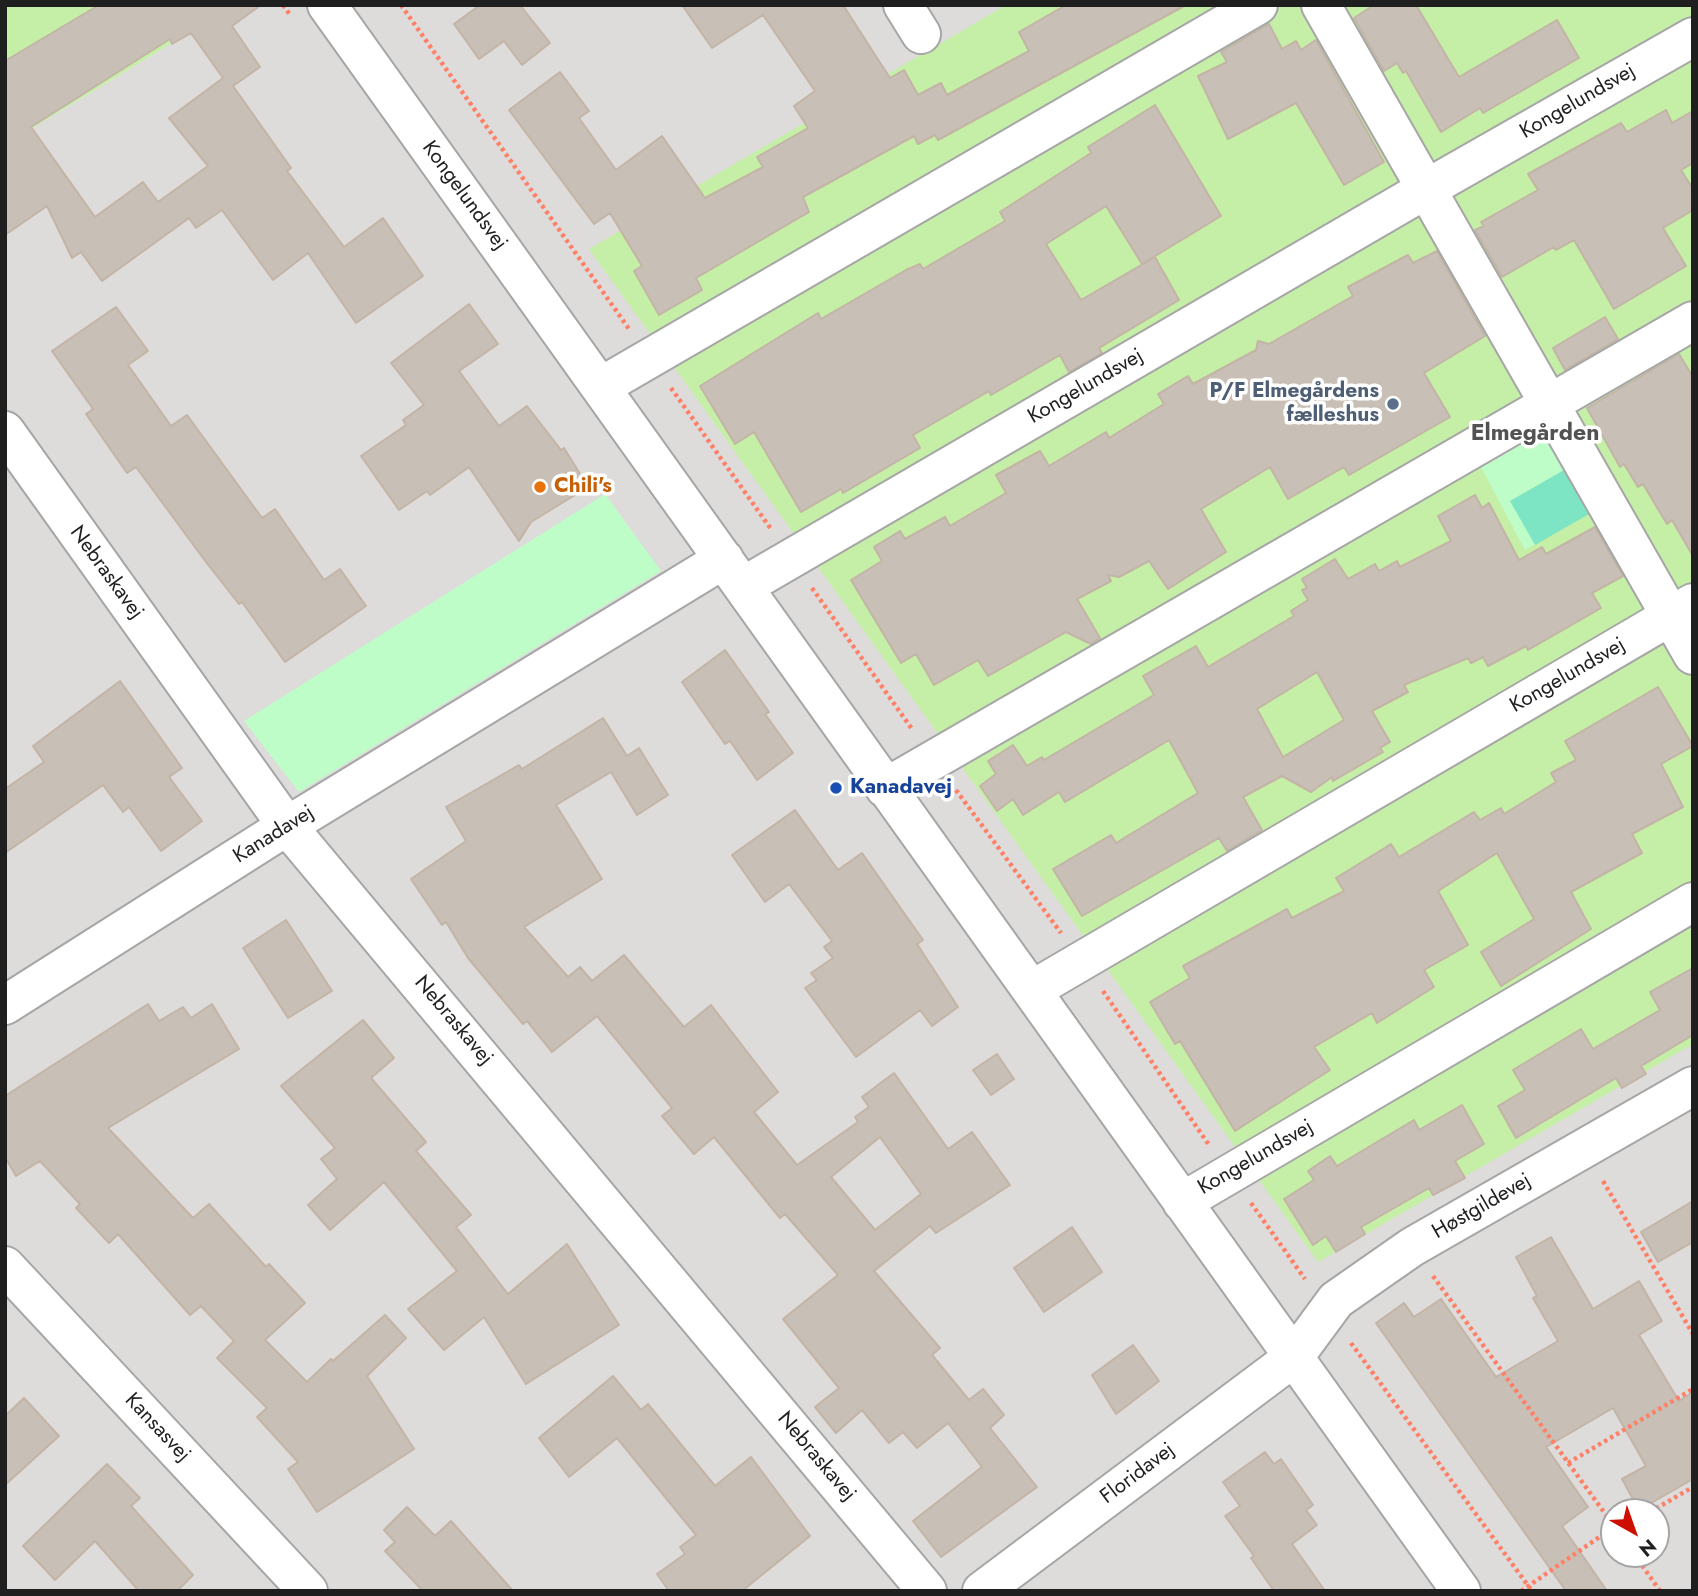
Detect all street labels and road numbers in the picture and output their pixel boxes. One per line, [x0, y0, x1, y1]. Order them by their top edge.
street label: Kongelundsvej [1516, 59, 1640, 145]
street label: Kongelundsvej [416, 137, 512, 255]
street label: Kongelundsvej [1024, 344, 1148, 430]
street label: Nebraskavej [64, 521, 148, 625]
street label: Kongelundsvej [1506, 633, 1630, 719]
street label: Kanadavej [229, 800, 319, 870]
street label: Nebraskavej [408, 971, 498, 1071]
street label: Kongelundsvej [1194, 1115, 1318, 1201]
street label: Høstgildevej [1428, 1169, 1536, 1245]
street label: Kansasvej [119, 1388, 195, 1468]
street label: Nebraskavej [771, 1407, 861, 1507]
street label: Floridavej [1096, 1438, 1180, 1510]

